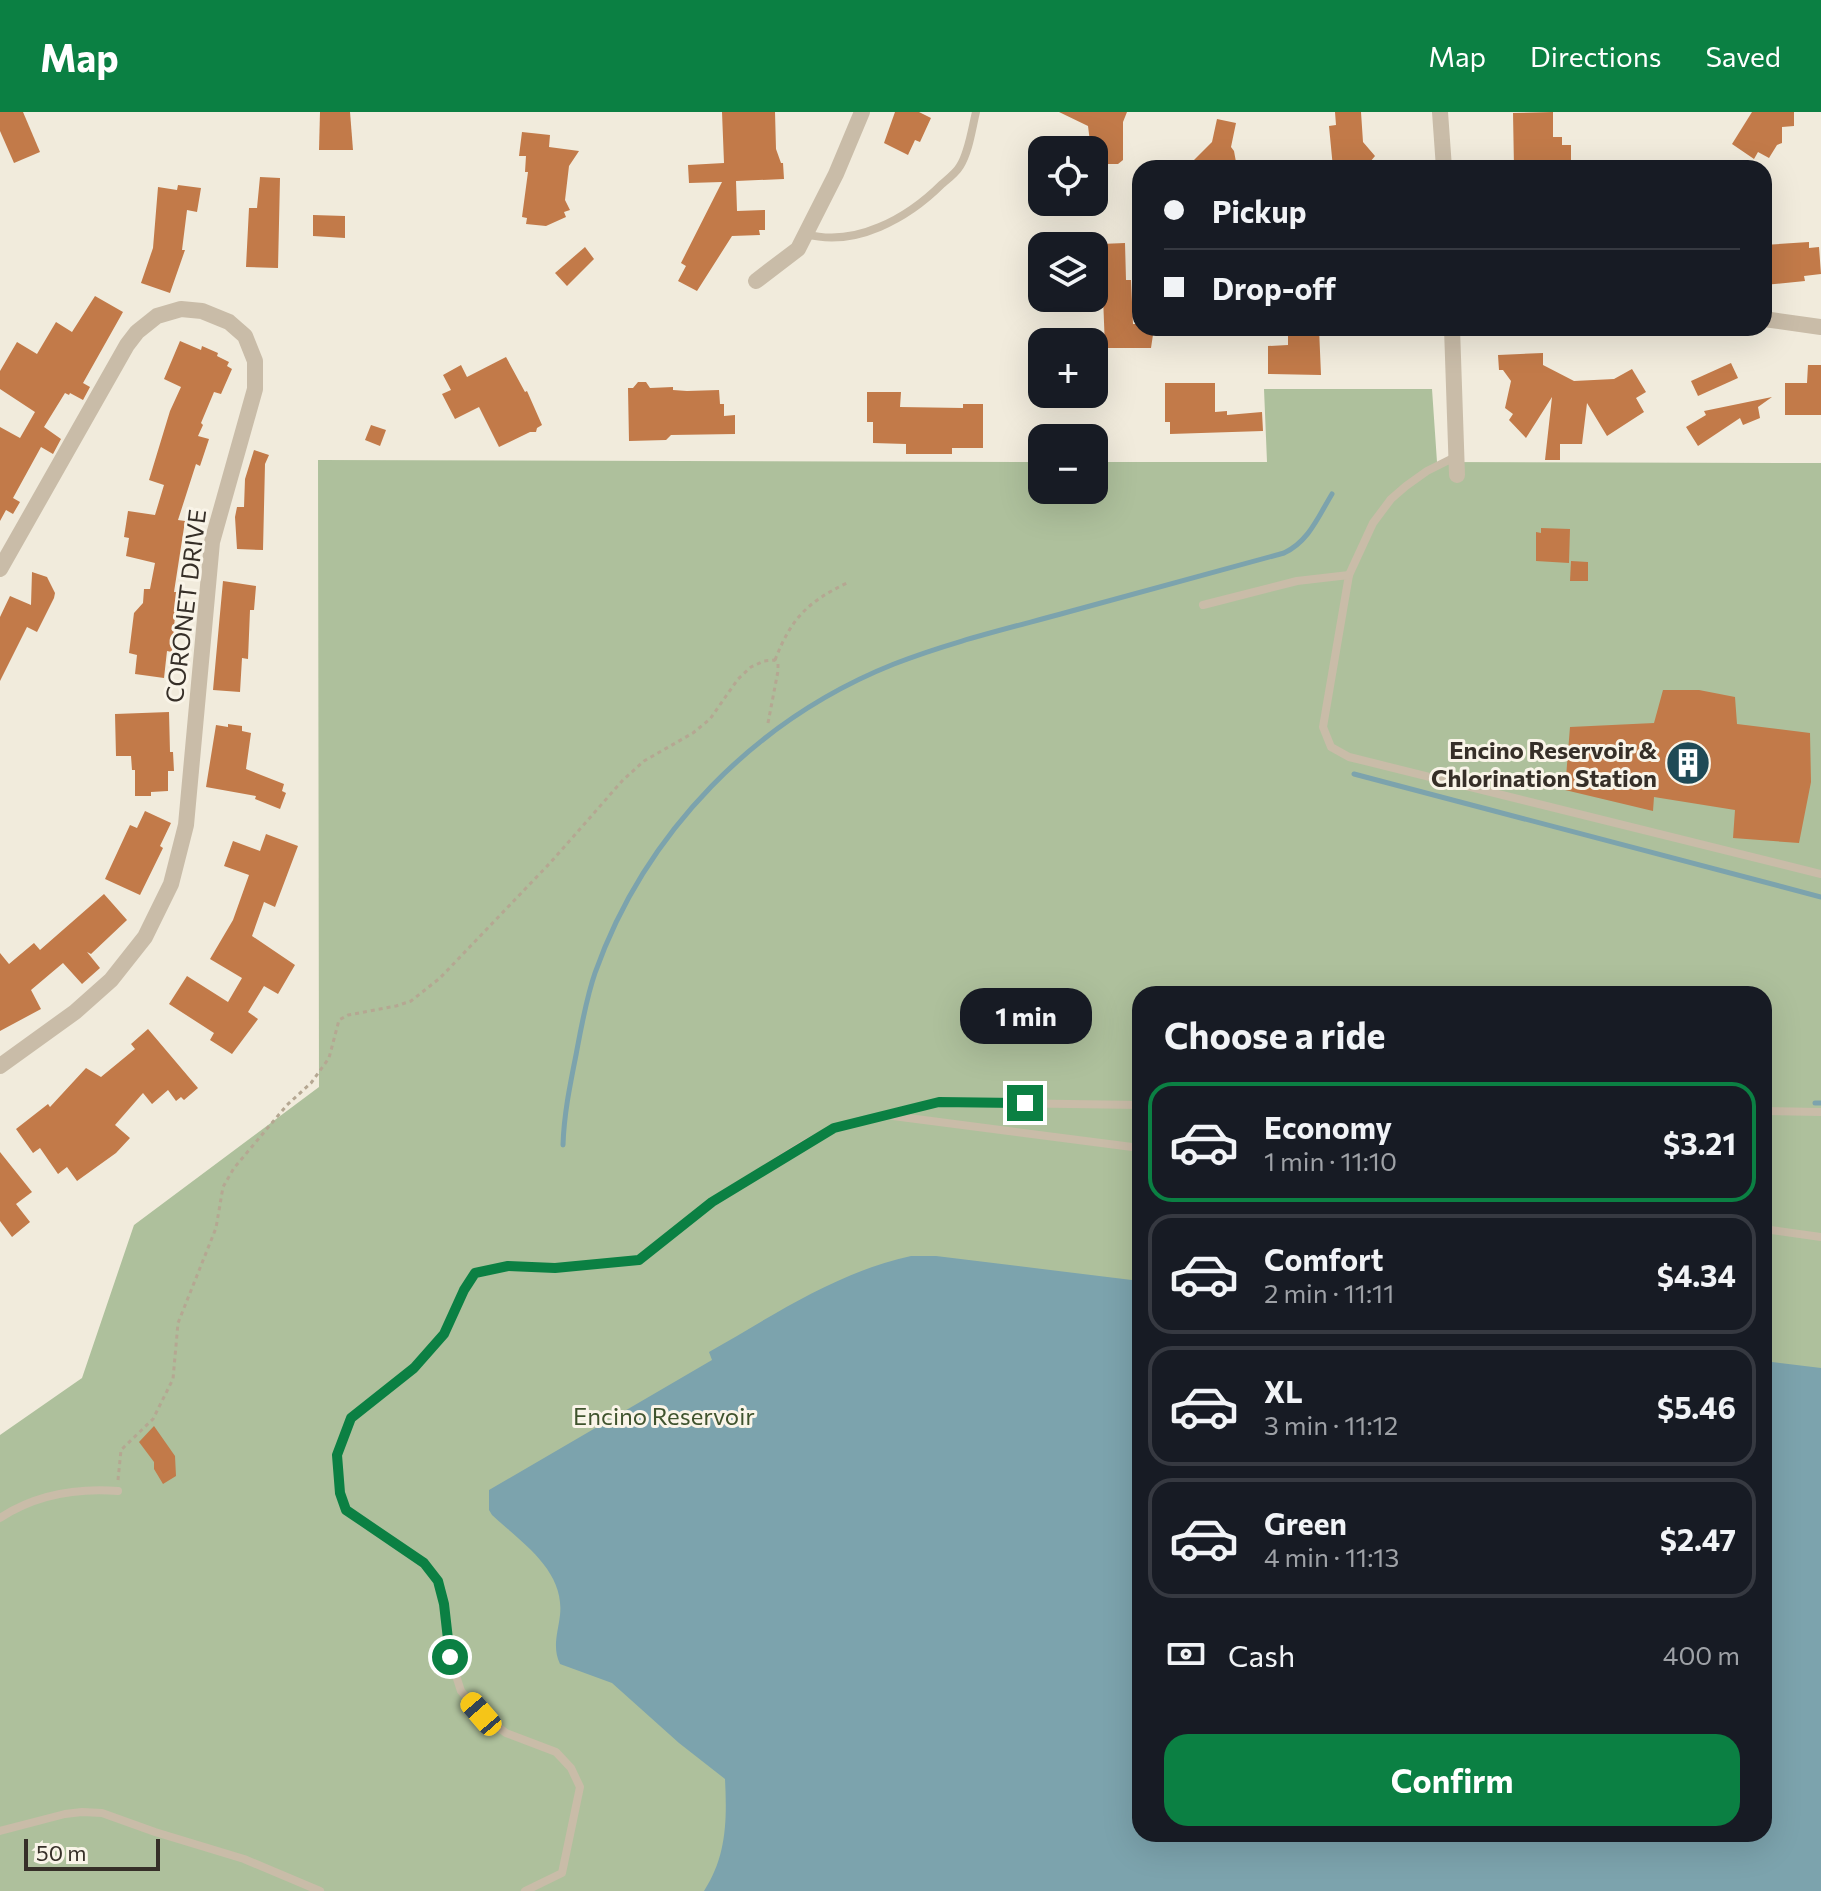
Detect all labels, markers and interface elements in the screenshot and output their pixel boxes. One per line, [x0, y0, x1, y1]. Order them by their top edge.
text: Map [40, 33, 119, 80]
text: Map [1428, 39, 1486, 73]
text: Directions [1530, 39, 1661, 73]
text: Saved [1705, 39, 1781, 73]
map controls [1028, 136, 1108, 504]
button: locate [1028, 136, 1108, 216]
text: Pickup [1212, 192, 1306, 229]
button: layers [1028, 232, 1108, 312]
text: Drop-off [1212, 269, 1336, 306]
button: + [1028, 328, 1108, 408]
button: − [1028, 424, 1108, 504]
street label: CORONET DRIVE [159, 508, 211, 704]
place label: Encino Reservoir & Chlorination Station [1431, 735, 1658, 792]
building icon: Encino Reservoir & Chlorination Station [1664, 739, 1712, 787]
callout: 1 min [959, 987, 1091, 1043]
text: 1 min [995, 1000, 1057, 1031]
text: Choose a ride [1164, 1012, 1385, 1056]
route end [1007, 1085, 1043, 1121]
icon: car [1168, 1106, 1240, 1178]
text: Economy [1264, 1108, 1392, 1145]
text: $3.21 [1663, 1124, 1736, 1161]
text: 1 min · 11:10 [1264, 1145, 1397, 1176]
icon: car [1168, 1238, 1240, 1310]
text: Comfort [1264, 1240, 1383, 1277]
text: $4.34 [1657, 1256, 1736, 1293]
text: 2 min · 11:11 [1264, 1277, 1394, 1308]
icon: car [1168, 1370, 1240, 1442]
text: XL [1264, 1372, 1303, 1409]
text: $5.46 [1657, 1388, 1736, 1425]
park label: Encino Reservoir [573, 1401, 755, 1430]
text: 3 min · 11:12 [1264, 1409, 1398, 1440]
icon: car [1168, 1502, 1240, 1574]
text: Green [1264, 1504, 1347, 1541]
text: $2.47 [1660, 1520, 1736, 1557]
text: 4 min · 11:13 [1264, 1541, 1399, 1572]
icon: cash [1164, 1632, 1208, 1676]
text: Cash [1228, 1636, 1295, 1673]
route start [432, 1639, 468, 1675]
text: 400 m [1663, 1639, 1740, 1670]
car [456, 1688, 506, 1740]
button: Confirm [1164, 1734, 1740, 1826]
scale bar [24, 1835, 160, 1871]
text: 50 m [36, 1839, 86, 1866]

